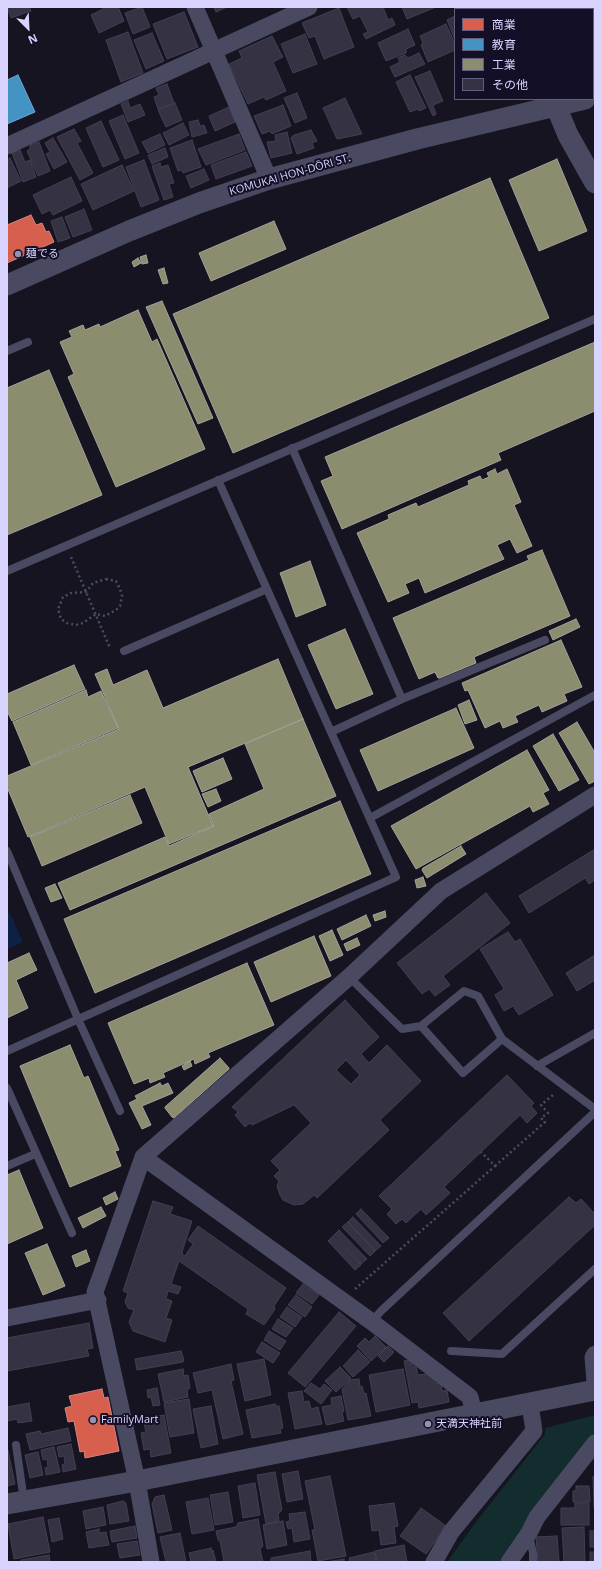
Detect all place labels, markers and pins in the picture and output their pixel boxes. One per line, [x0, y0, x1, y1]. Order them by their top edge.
place label: 麺でる [26, 247, 59, 261]
marker: 麺でる [13, 249, 23, 259]
place label: FamilyMart [101, 1413, 158, 1427]
marker: FamilyMart [88, 1415, 98, 1425]
place label: 天満天神社前 [436, 1417, 502, 1431]
marker: 天満天神社前 [423, 1419, 433, 1429]

